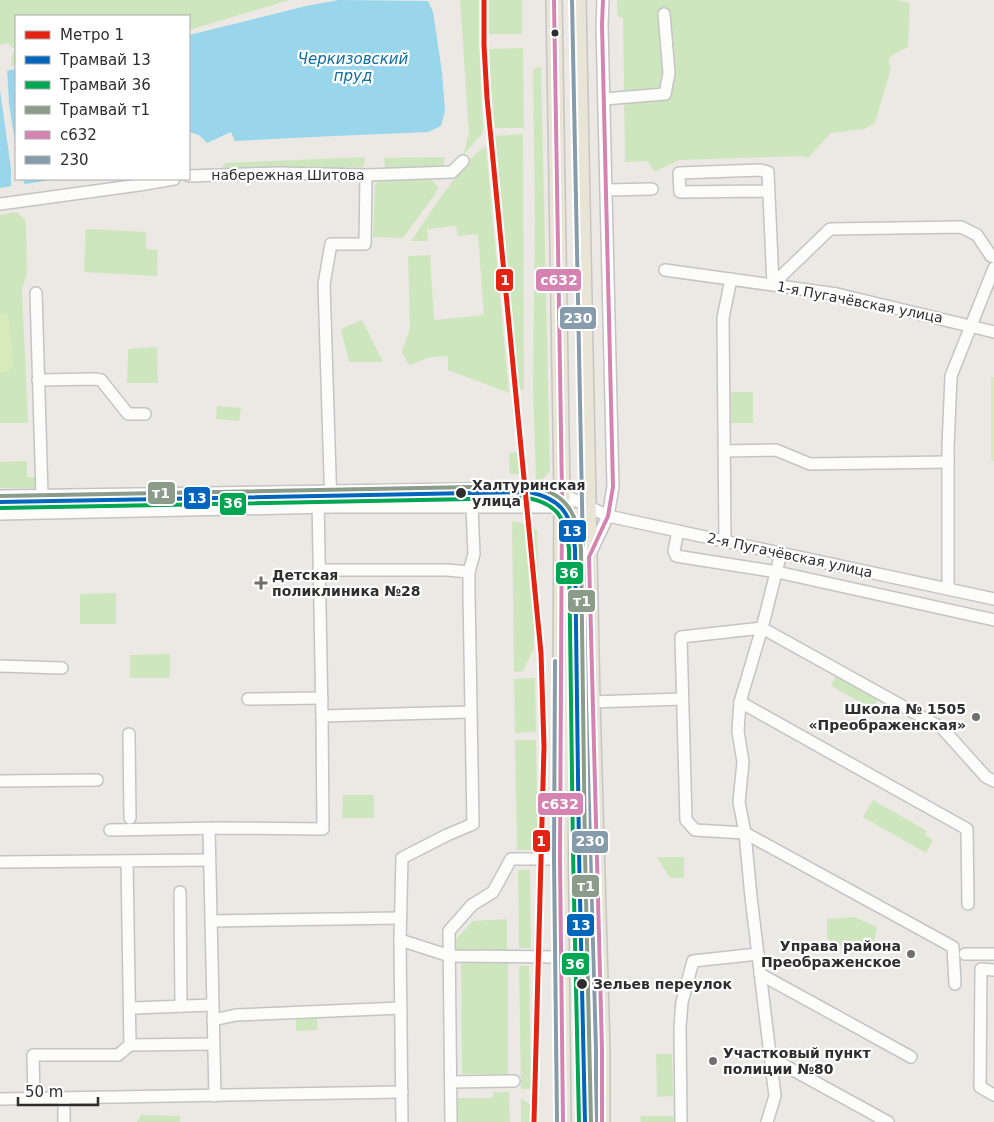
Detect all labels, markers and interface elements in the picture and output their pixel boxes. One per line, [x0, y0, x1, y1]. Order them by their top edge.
legend [15, 15, 190, 180]
text: Метро 1 [60, 26, 124, 44]
unlabelled marker [550, 28, 560, 38]
water label: Черкизовский пруд [298, 50, 409, 85]
text: Трамвай 13 [59, 51, 151, 69]
text: Трамвай 36 [59, 76, 151, 94]
text: Трамвай т1 [59, 101, 150, 119]
text: с632 [60, 126, 97, 144]
text: 230 [60, 151, 89, 169]
street label: набережная Шитова [211, 167, 365, 183]
line badge: 1 [495, 268, 514, 292]
line badge: с632 [535, 268, 582, 292]
text: 1 [500, 272, 510, 288]
text: с632 [540, 272, 578, 288]
street label: 1-я Пугачёвская улица [776, 278, 944, 326]
line badge: 230 [559, 306, 597, 330]
text: 230 [563, 310, 593, 326]
place label: Халтуринская улица [472, 477, 585, 509]
line badge: т1 [147, 481, 176, 505]
text: т1 [152, 485, 170, 501]
line badge: 13 [183, 486, 211, 510]
marker: Халтуринская улица [454, 486, 468, 500]
text: 13 [187, 490, 207, 506]
line badge: 36 [219, 492, 247, 516]
text: 36 [223, 495, 243, 511]
line badge: 13 [558, 519, 587, 543]
text: 13 [562, 523, 582, 539]
street label: 2-я Пугачёвская улица [706, 530, 874, 580]
line badge: 36 [555, 561, 584, 585]
text: 36 [559, 565, 579, 581]
place label: Детская поликлиника №28 [272, 567, 421, 599]
marker: Детская поликлиника №28 [254, 576, 268, 590]
line badge: т1 [567, 589, 596, 613]
text: т1 [573, 593, 591, 609]
place label: Школа № 1505 «Преображенская» [808, 701, 966, 733]
marker: Школа № 1505 «Преображенская» [970, 711, 982, 723]
line badge: с632 [537, 792, 584, 816]
text: с632 [541, 796, 579, 812]
line badge: 1 [532, 829, 551, 853]
line badge: 230 [571, 830, 609, 854]
text: 1 [536, 833, 546, 849]
text: 230 [575, 833, 605, 849]
line badge: т1 [571, 874, 600, 898]
text: т1 [577, 878, 595, 894]
line badge: 13 [566, 913, 595, 937]
text: 13 [571, 917, 591, 933]
place label: Управа района Преображенское [761, 938, 901, 970]
marker: Управа района Преображенское [905, 948, 917, 960]
line badge: 36 [561, 952, 590, 976]
text: 36 [565, 956, 585, 972]
place label: Зельев переулок [593, 976, 732, 992]
marker: Зельев переулок [575, 977, 589, 991]
place label: Участковый пункт полиции №80 [723, 1045, 872, 1077]
marker: Участковый пункт полиции №80 [707, 1055, 719, 1067]
scale bar [18, 1074, 98, 1106]
text: 50 m [25, 1083, 63, 1101]

